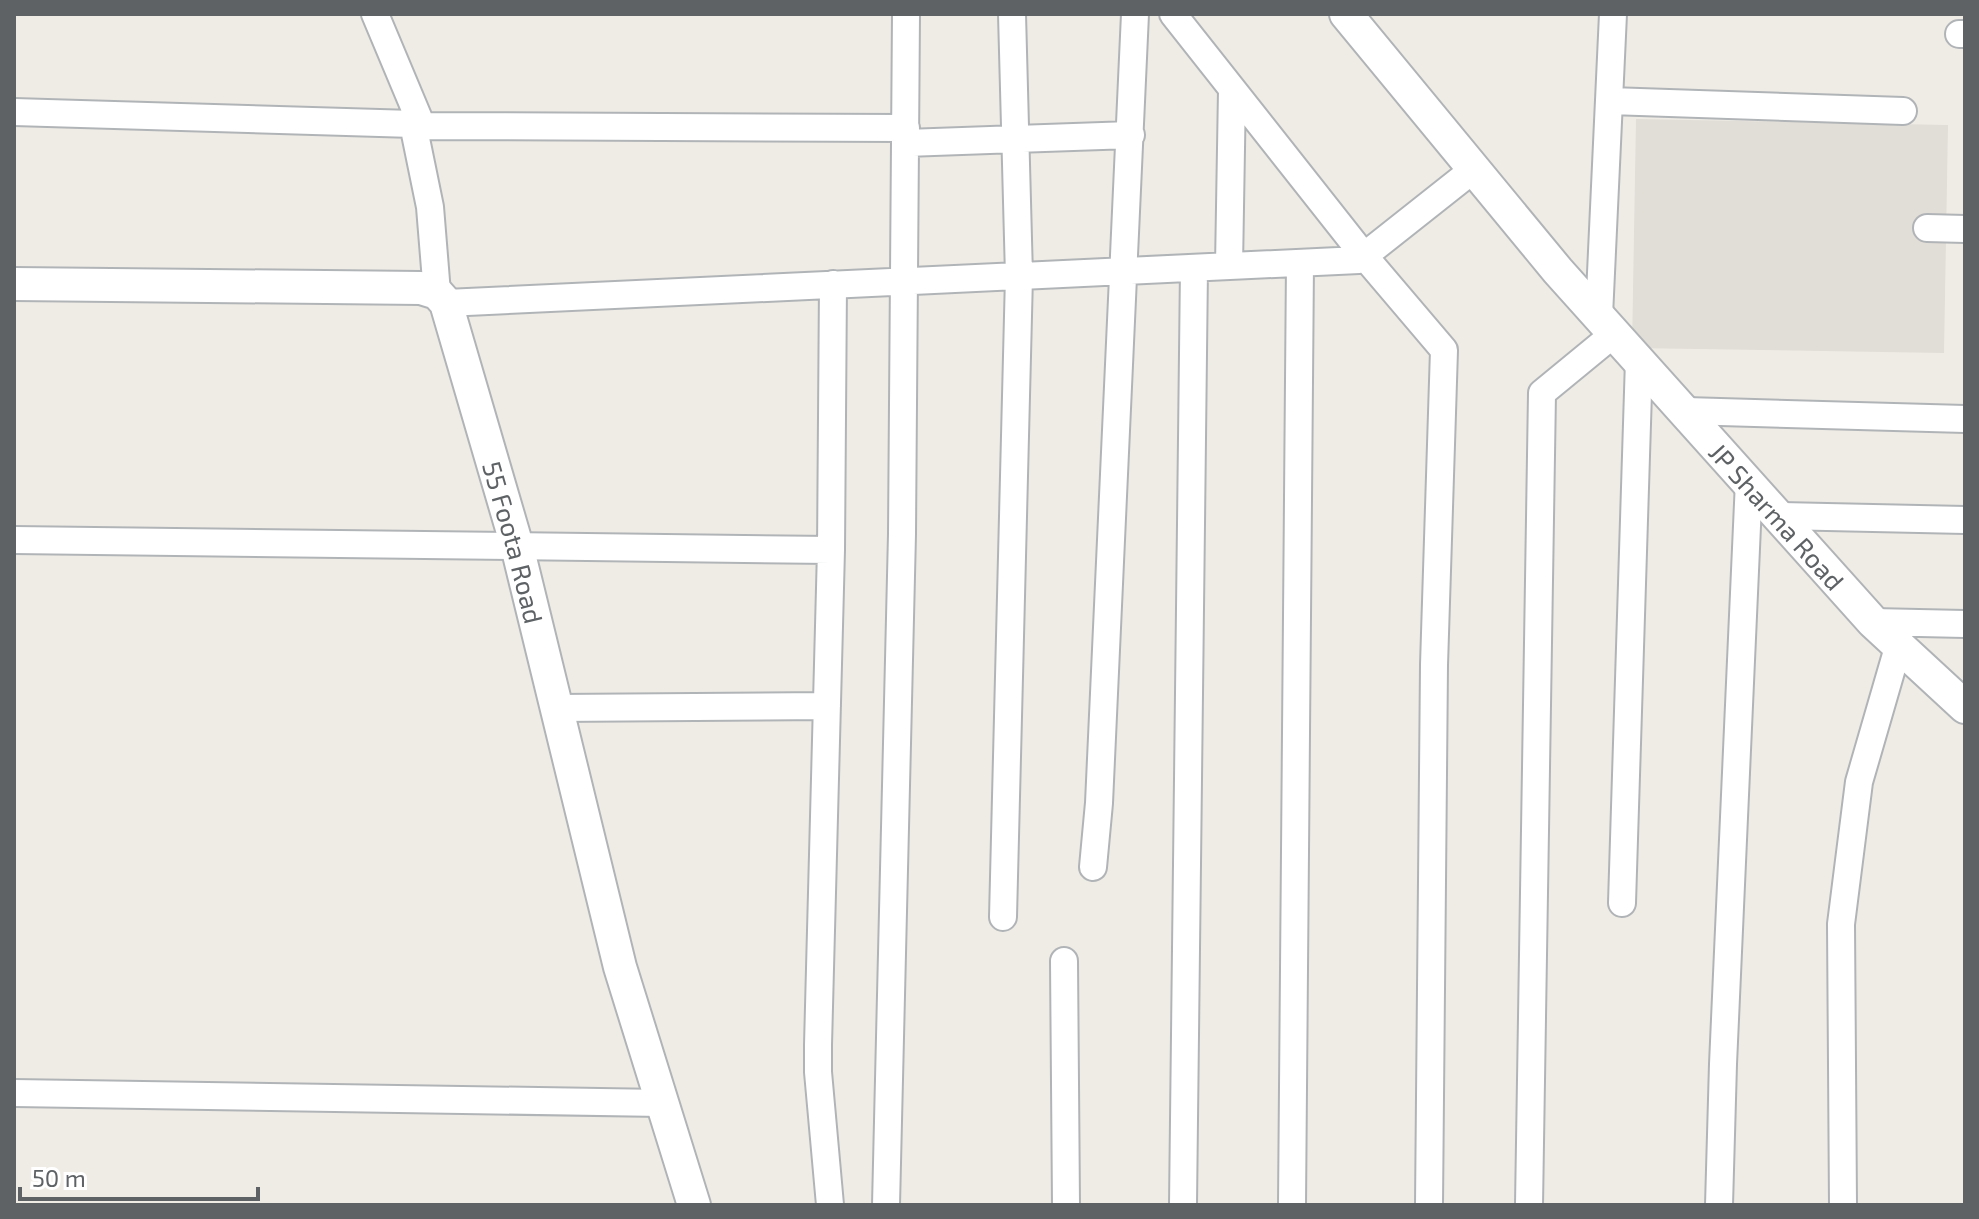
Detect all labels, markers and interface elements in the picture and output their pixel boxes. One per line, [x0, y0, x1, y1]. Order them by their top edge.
street label: JP Sharma Road [1704, 436, 1852, 596]
street label: 55 Foota Road [478, 457, 551, 626]
scale bar [20, 1151, 258, 1201]
text: 50 m [32, 1163, 86, 1192]

